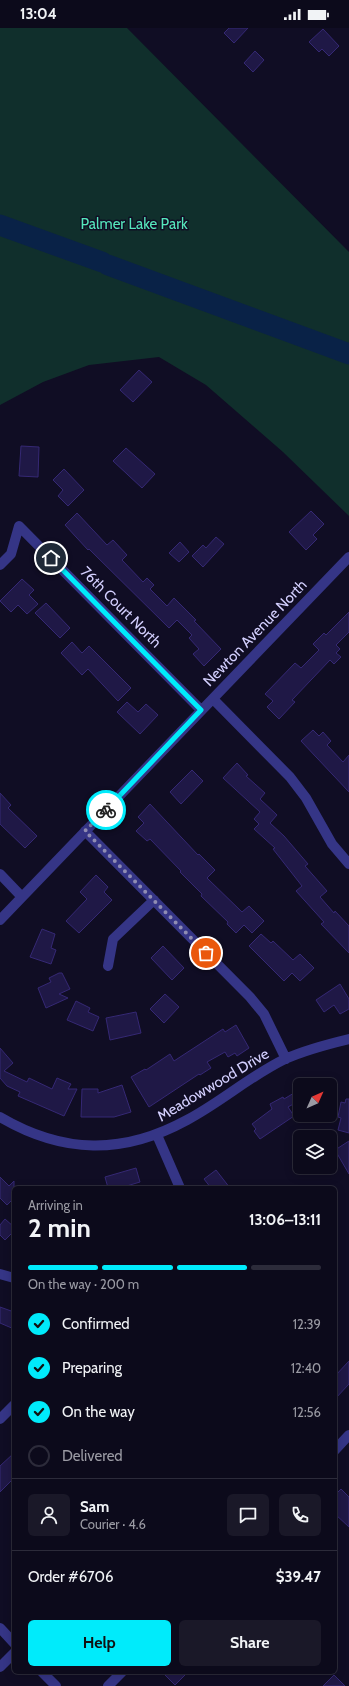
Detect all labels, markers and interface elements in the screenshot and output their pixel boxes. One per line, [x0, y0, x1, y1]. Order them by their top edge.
text: 13:04 [20, 5, 57, 23]
park label: Palmer Lake Park [80, 215, 188, 233]
pin [34, 541, 68, 575]
icon: home [40, 547, 62, 569]
street label: 76th Court North [77, 563, 165, 651]
street label: Newton Avenue North [199, 576, 311, 690]
courier [86, 790, 126, 830]
icon: bike [95, 799, 117, 821]
pin [189, 936, 223, 970]
icon: bag [195, 942, 217, 964]
street label: Meadowwood Drive [154, 1044, 272, 1125]
north arrow [293, 1078, 337, 1122]
map controls [293, 1078, 337, 1174]
button: layers [293, 1130, 337, 1174]
text: Arriving in [28, 1197, 83, 1213]
text: 13:06–13:11 [249, 1211, 321, 1229]
text: 2 min [28, 1212, 91, 1244]
text: On the way · 200 m [28, 1276, 139, 1292]
icon: check [28, 1313, 50, 1335]
text: Confirmed [62, 1315, 130, 1333]
text: 12:39 [293, 1316, 321, 1332]
icon: check [28, 1357, 50, 1379]
text: Preparing [62, 1359, 122, 1377]
text: 12:40 [291, 1360, 321, 1376]
icon: check [28, 1401, 50, 1423]
text: On the way [62, 1403, 135, 1421]
text: 12:56 [293, 1404, 321, 1420]
text: Delivered [62, 1447, 123, 1465]
button: person [28, 1494, 70, 1536]
button: chat [227, 1494, 269, 1536]
button: phone [279, 1494, 321, 1536]
text: Sam [80, 1498, 109, 1516]
text: Courier · 4.6 [80, 1516, 146, 1532]
text: Order #6706 [28, 1568, 113, 1586]
text: $39.47 [276, 1568, 321, 1586]
button: Help [28, 1620, 171, 1666]
button: Share [179, 1620, 321, 1666]

